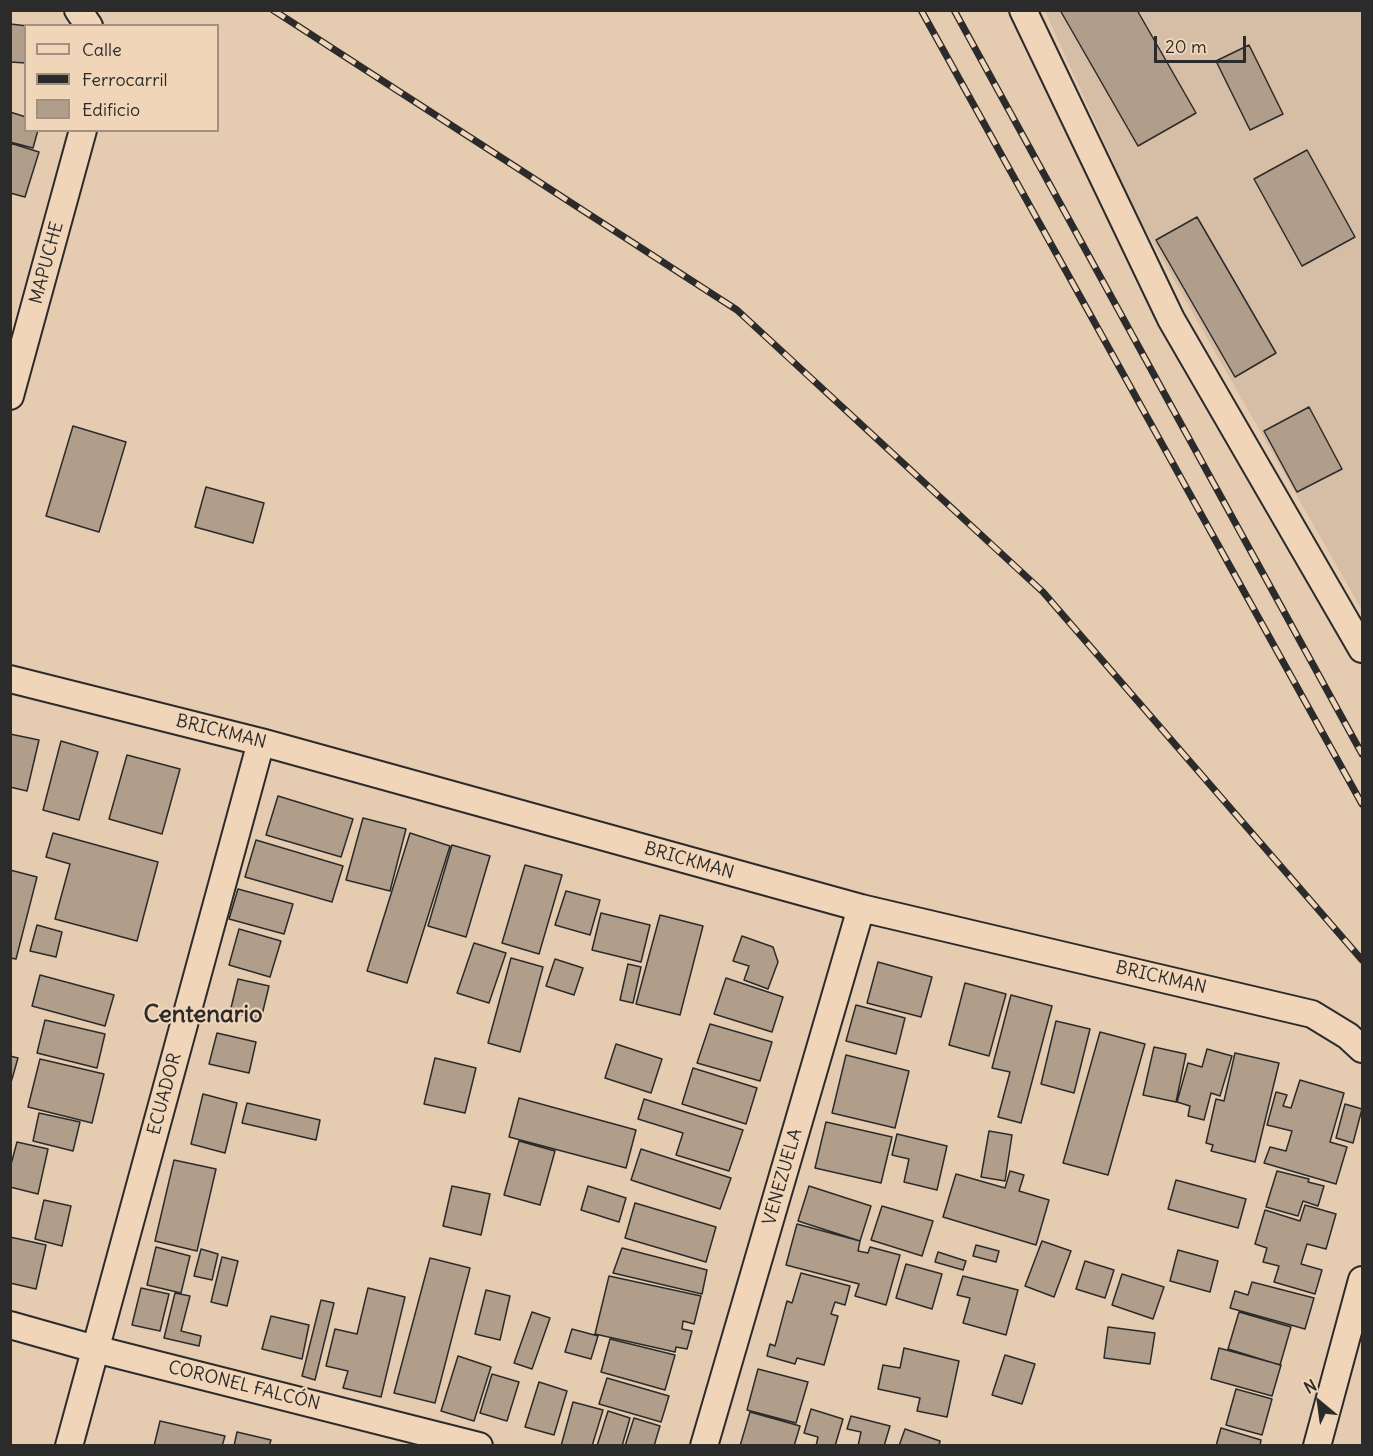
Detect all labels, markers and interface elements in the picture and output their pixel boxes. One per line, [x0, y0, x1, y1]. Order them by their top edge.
legend [24, 24, 219, 132]
scale bar [1157, 24, 1248, 62]
text: 20 m [1165, 35, 1207, 58]
text: Calle [82, 38, 122, 61]
text: Ferrocarril [82, 68, 168, 91]
text: Edificio [82, 98, 140, 121]
street label: MAPUCHE [26, 219, 68, 307]
street label: BRICKMAN [174, 710, 268, 754]
street label: BRICKMAN [642, 838, 736, 884]
street label: BRICKMAN [1114, 957, 1208, 999]
district label: Centenario [144, 1001, 262, 1029]
street label: ECUADOR [144, 1051, 186, 1137]
street label: VENEZUELA [759, 1126, 807, 1228]
street label: CORONEL FALCÓN [166, 1357, 322, 1415]
north arrow [1289, 1372, 1349, 1432]
text: N [1301, 1375, 1320, 1398]

